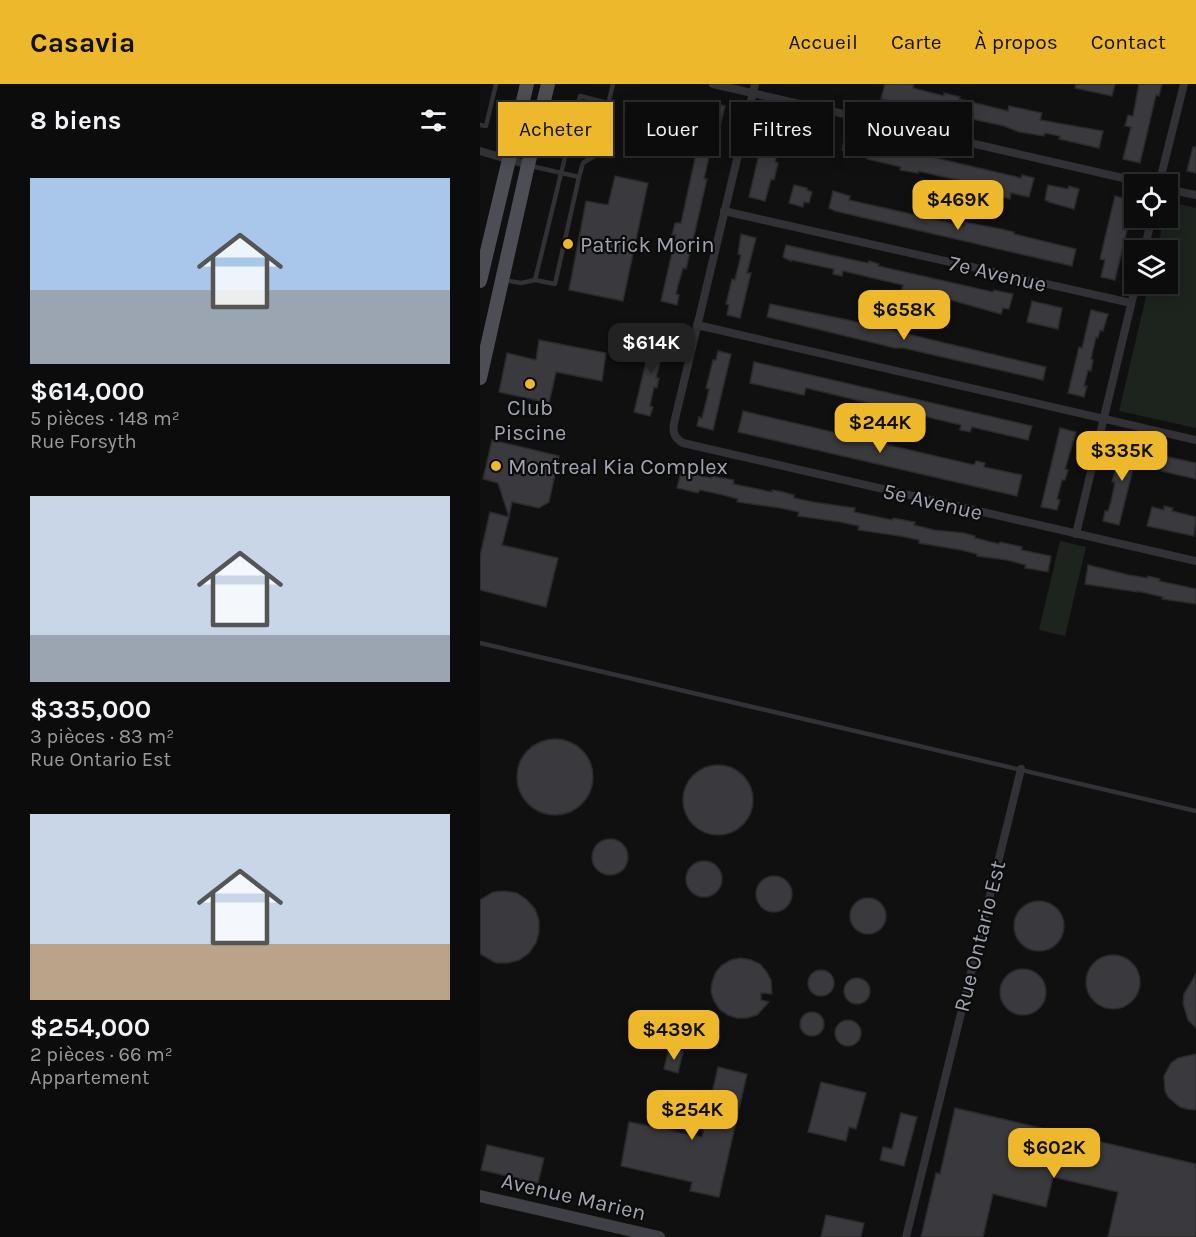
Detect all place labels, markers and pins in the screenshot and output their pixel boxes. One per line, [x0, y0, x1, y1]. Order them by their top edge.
pin: $469K [916, 180, 1000, 231]
place label: Patrick Morin [580, 232, 715, 258]
marker: Patrick Morin [561, 237, 575, 251]
pin: $658K [862, 290, 946, 341]
pin: $614K [609, 323, 693, 374]
marker: Club Piscine [523, 377, 537, 391]
place label: Club Piscine [494, 395, 566, 446]
pin: $244K [838, 403, 922, 454]
pin: $335K [1080, 431, 1164, 482]
place label: Montreal Kia Complex [508, 454, 728, 480]
marker: Montreal Kia Complex [489, 459, 503, 473]
pin: $439K [632, 1010, 716, 1061]
pin: $254K [650, 1090, 734, 1141]
pin: $602K [1012, 1128, 1096, 1179]

